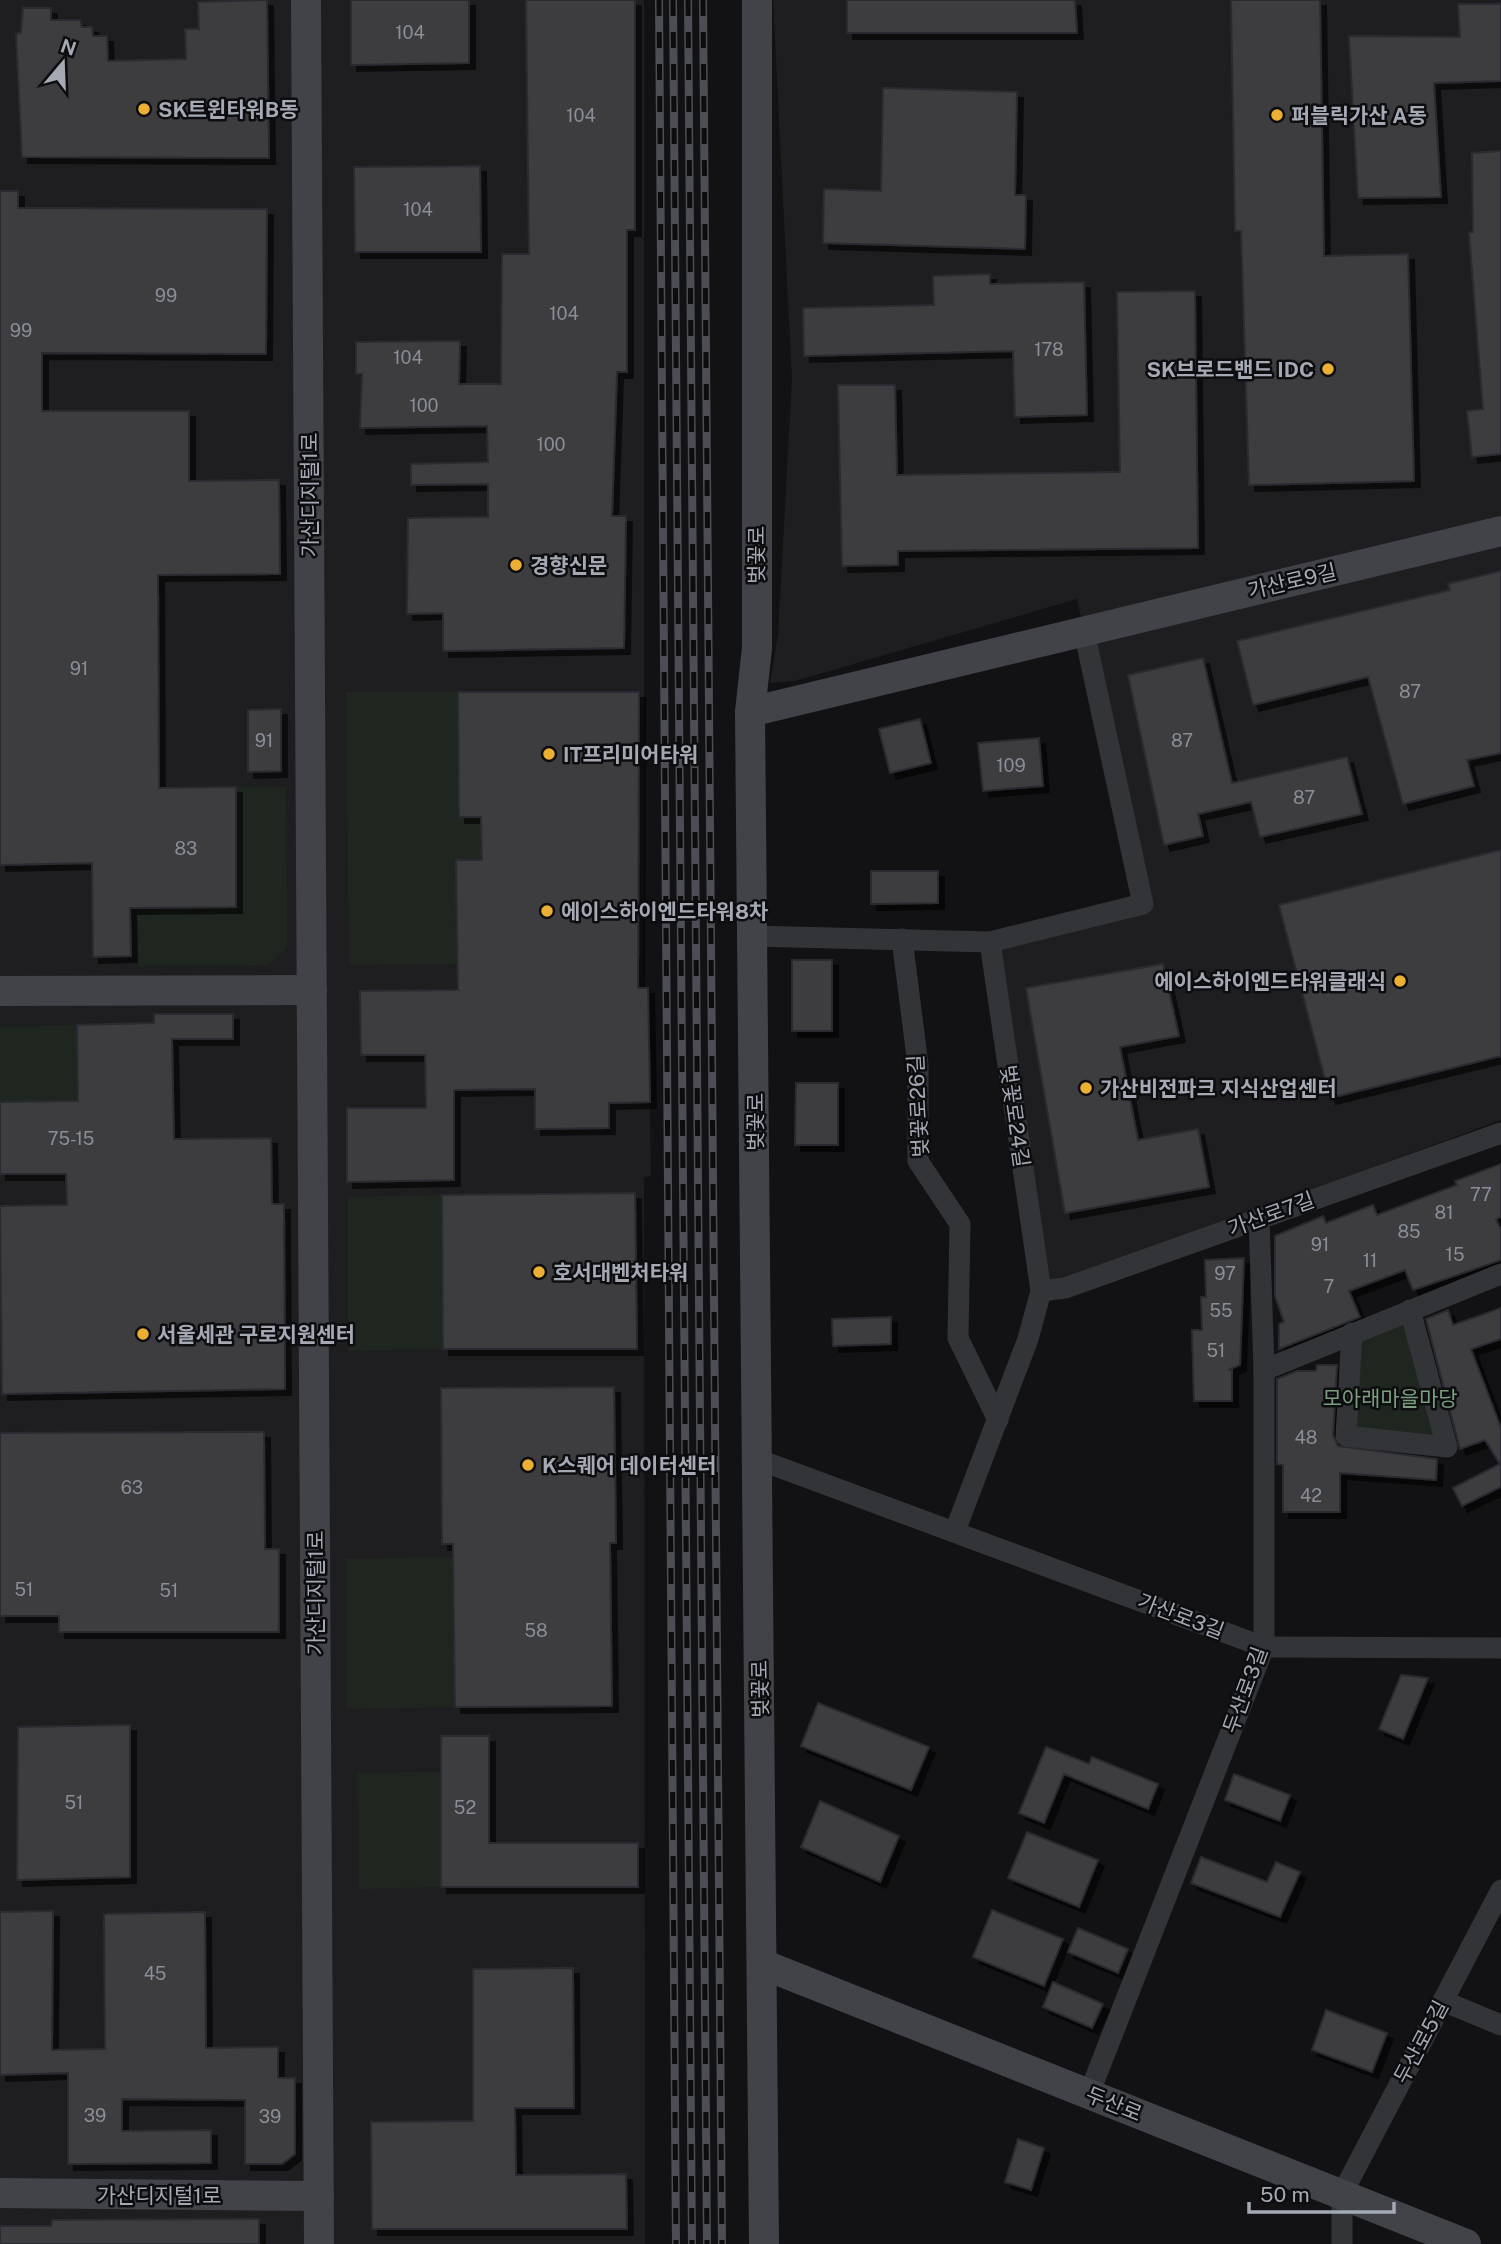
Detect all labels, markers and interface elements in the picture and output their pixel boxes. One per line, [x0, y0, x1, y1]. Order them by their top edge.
house number: 104 [395, 22, 425, 43]
north arrow [28, 28, 98, 98]
text: N [58, 34, 79, 60]
place label: SK트윈타워B동 [158, 97, 299, 122]
marker: SK트윈타워B동 [136, 101, 152, 117]
place label: 퍼블릭가산 A동 [1291, 103, 1427, 128]
house number: 104 [566, 105, 596, 126]
marker: 퍼블릭가산 A동 [1269, 107, 1285, 123]
house number: 104 [403, 199, 433, 220]
house number: 99 [155, 285, 177, 306]
house number: 104 [549, 303, 579, 324]
house number: 99 [10, 320, 32, 341]
house number: 178 [1034, 339, 1064, 360]
house number: 104 [393, 347, 423, 368]
place label: SK브로드밴드 IDC [1146, 357, 1314, 382]
marker: SK브로드밴드 IDC [1320, 361, 1336, 377]
house number: 100 [409, 395, 439, 416]
street label: 가산디지털1로 [297, 433, 322, 557]
house number: 100 [536, 434, 566, 455]
street label: 벚꽃로 [744, 526, 769, 584]
place label: 경향신문 [530, 553, 607, 578]
marker: 경향신문 [508, 557, 524, 573]
street label: 가산로9길 [1245, 559, 1339, 603]
house number: 91 [70, 658, 88, 679]
house number: 87 [1399, 681, 1421, 702]
house number: 91 [255, 730, 273, 751]
house number: 87 [1171, 730, 1193, 751]
place label: IT프리미어타워 [563, 742, 698, 767]
marker: IT프리미어타워 [541, 746, 557, 762]
house number: 109 [996, 755, 1026, 776]
house number: 87 [1293, 787, 1315, 808]
house number: 83 [175, 838, 197, 859]
place label: 에이스하이엔드타워8차 [561, 899, 768, 924]
marker: 에이스하이엔드타워8차 [539, 903, 555, 919]
place label: 에이스하이엔드타워클래식 [1154, 969, 1386, 994]
marker: 에이스하이엔드타워클래식 [1392, 973, 1408, 989]
street label: 벚꽃로26길 [903, 1054, 933, 1158]
street label: 벚꽃로24길 [995, 1063, 1035, 1169]
place label: 가산비전파크 지식산업센터 [1100, 1076, 1337, 1101]
marker: 가산비전파크 지식산업센터 [1078, 1080, 1094, 1096]
street label: 벚꽃로 [743, 1093, 768, 1151]
house number: 75-15 [48, 1128, 94, 1149]
house number: 77 [1470, 1184, 1492, 1205]
street label: 가산로7길 [1224, 1187, 1318, 1241]
house number: 81 [1435, 1202, 1453, 1223]
house number: 85 [1397, 1221, 1421, 1242]
house number: 91 [1311, 1234, 1329, 1255]
house number: 15 [1446, 1244, 1464, 1265]
house number: 11 [1363, 1250, 1377, 1271]
place label: 호서대벤처타워 [553, 1260, 688, 1285]
house number: 97 [1214, 1263, 1236, 1284]
marker: 호서대벤처타워 [531, 1264, 547, 1280]
house number: 7 [1324, 1276, 1334, 1297]
house number: 55 [1209, 1300, 1233, 1321]
place label: 서울세관 구로지원센터 [157, 1322, 355, 1347]
marker: 서울세관 구로지원센터 [135, 1326, 151, 1342]
house number: 51 [1207, 1340, 1225, 1361]
park label: 모아래마을마당 [1322, 1386, 1458, 1411]
house number: 48 [1295, 1427, 1317, 1448]
place label: K스퀘어 데이터센터 [542, 1453, 716, 1478]
marker: K스퀘어 데이터센터 [520, 1457, 536, 1473]
house number: 63 [121, 1477, 143, 1498]
house number: 42 [1300, 1485, 1322, 1506]
street label: 가산디지털1로 [303, 1531, 328, 1655]
house number: 51 [15, 1579, 33, 1600]
house number: 51 [160, 1580, 178, 1601]
street label: 가산로3길 [1134, 1588, 1228, 1644]
house number: 58 [524, 1620, 548, 1641]
street label: 두산로3길 [1218, 1643, 1272, 1737]
street label: 벚꽃로 [747, 1660, 773, 1718]
house number: 51 [65, 1792, 83, 1813]
house number: 52 [454, 1797, 476, 1818]
house number: 45 [144, 1963, 166, 1984]
street label: 두산로5길 [1389, 1996, 1453, 2088]
street label: 두산로 [1082, 2082, 1146, 2126]
house number: 39 [84, 2105, 106, 2126]
house number: 39 [259, 2106, 281, 2127]
scale bar [1249, 2170, 1394, 2214]
text: 50 m [1260, 2182, 1310, 2207]
street label: 가산디지털1로 [97, 2183, 221, 2208]

